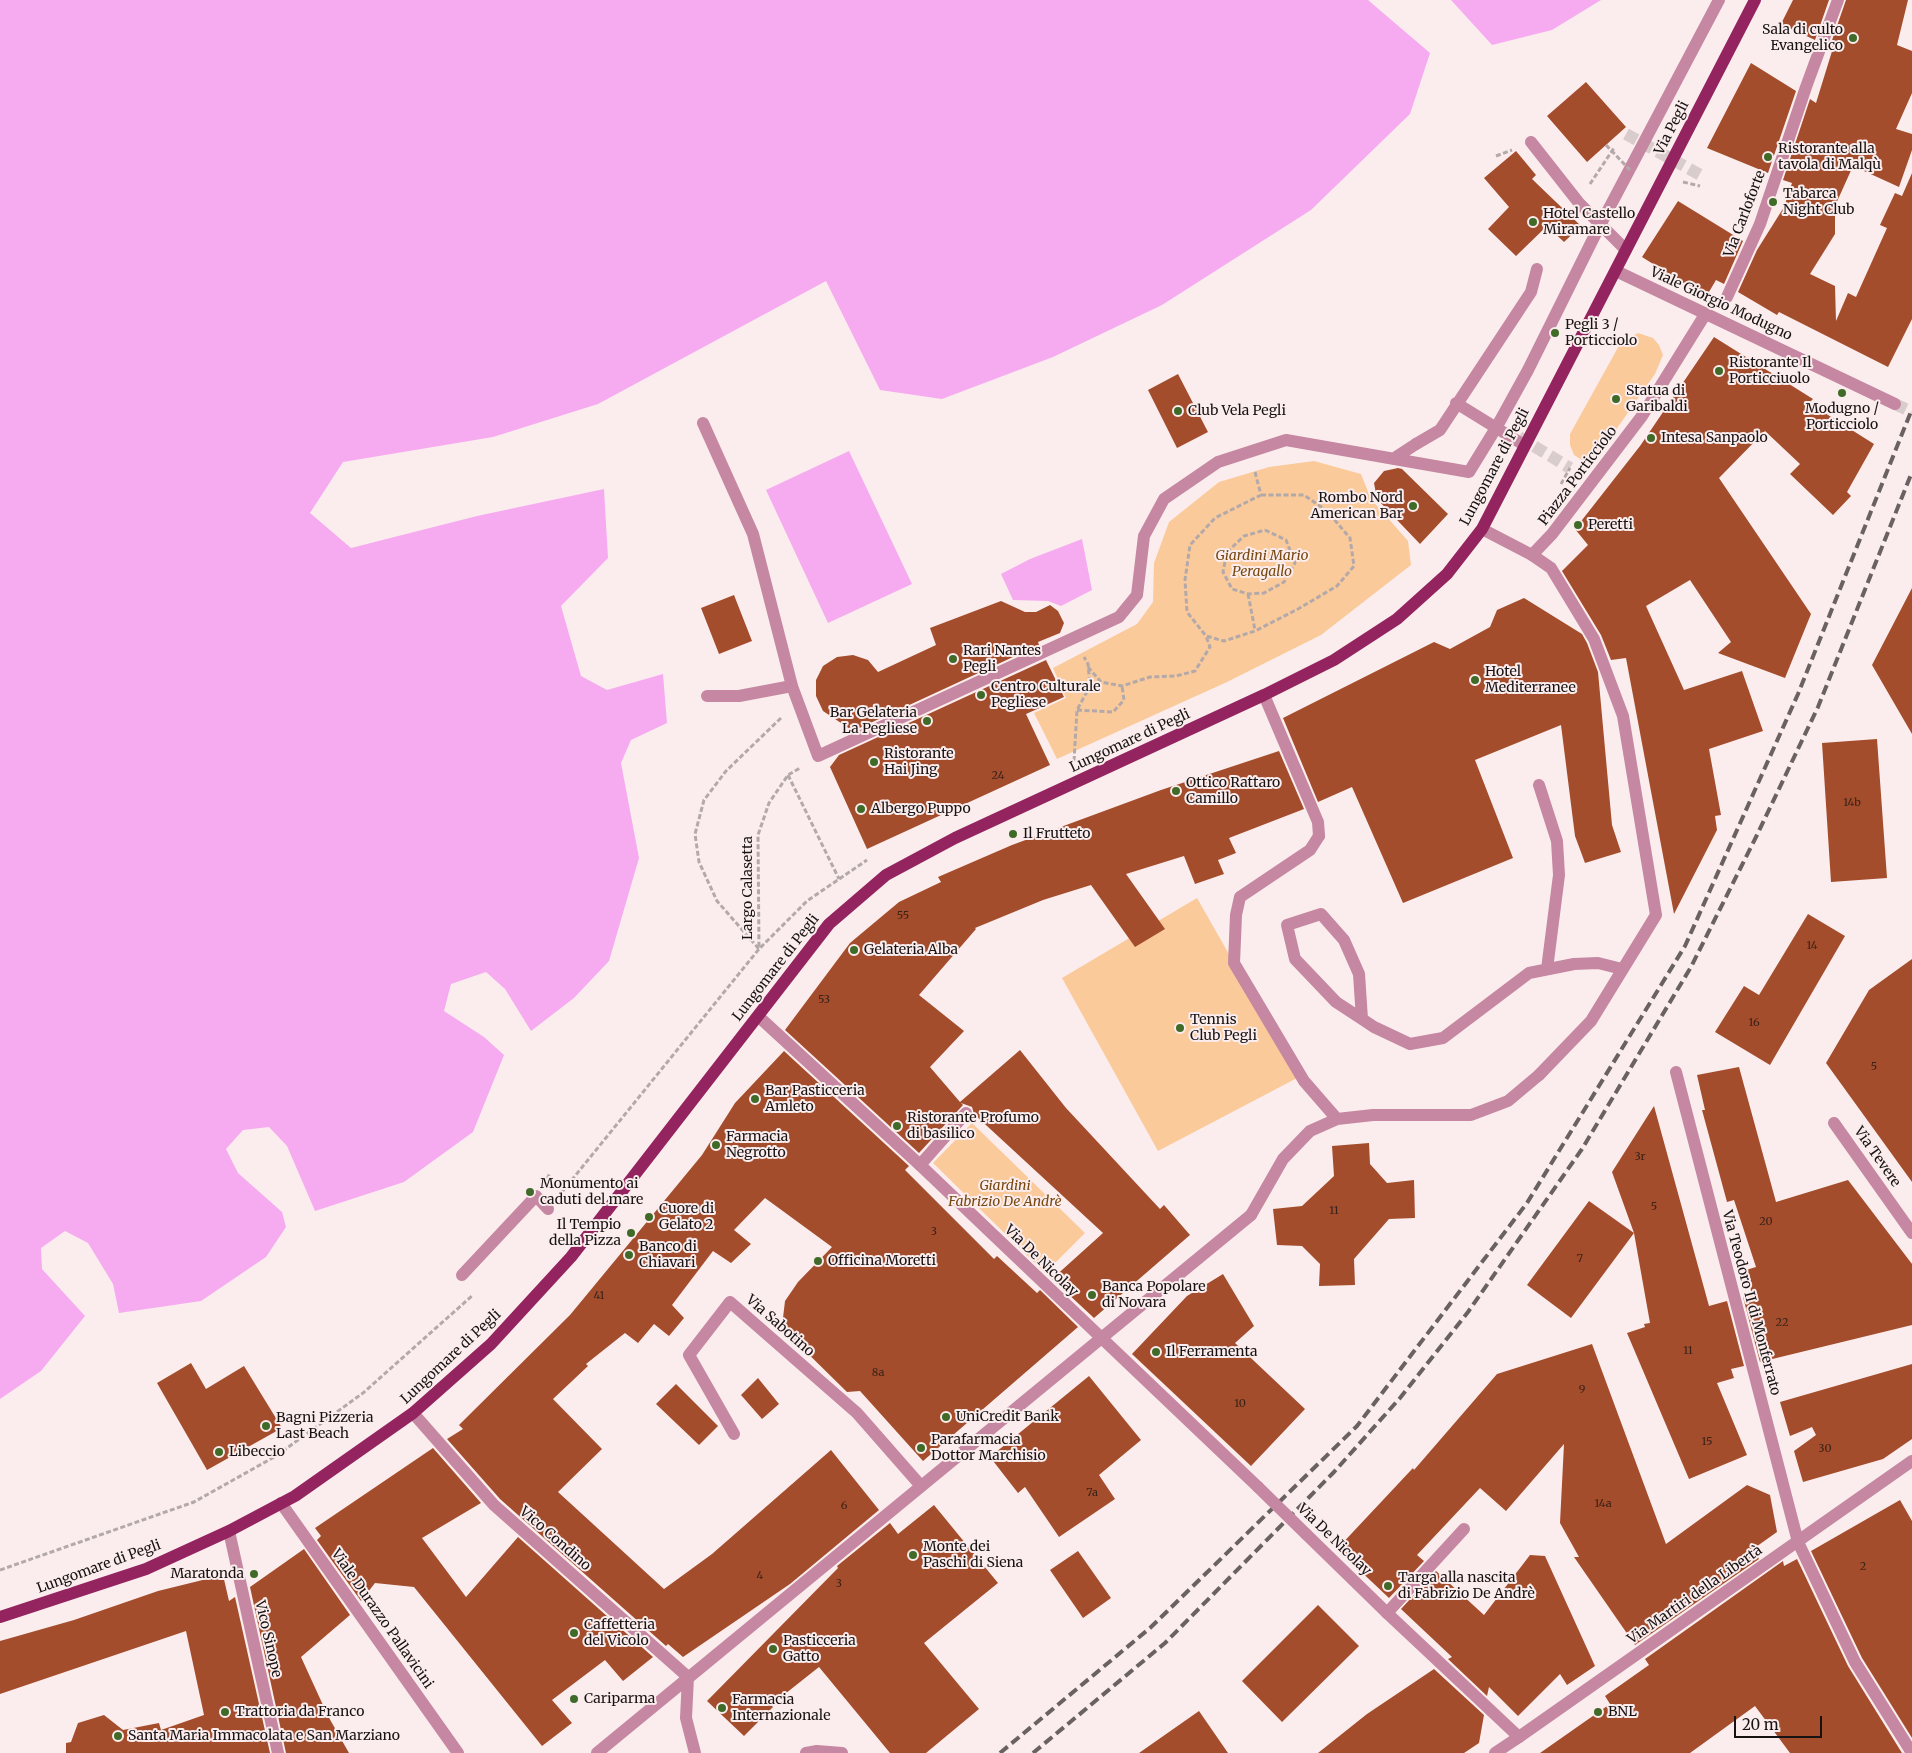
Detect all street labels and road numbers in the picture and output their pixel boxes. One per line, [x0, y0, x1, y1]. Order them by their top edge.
street label: Via Pegli [1651, 98, 1693, 158]
street label: Via Carloforte [1721, 168, 1769, 260]
street label: Viale Giorgio Modugno [1647, 264, 1795, 344]
street label: Lungomare di Pegli [1457, 405, 1533, 529]
street label: Piazza Porticciolo [1535, 423, 1621, 529]
street label: Lungomare di Pegli [1067, 706, 1193, 776]
street label: Largo Calasetta [740, 836, 756, 940]
street label: Lungomare di Pegli [729, 911, 823, 1025]
street label: Via Tevere [1850, 1124, 1904, 1190]
street label: Via Teodoro II di Monferrato [1718, 1209, 1784, 1397]
street label: Via De Nicolay [1001, 1222, 1081, 1300]
street label: Via Sabotino [742, 1292, 818, 1360]
street label: Lungomare di Pegli [398, 1306, 504, 1408]
street label: Via De Nicolay [1294, 1501, 1374, 1579]
street label: Vico Condino [516, 1503, 594, 1575]
street label: Lungomare di Pegli [35, 1537, 163, 1597]
street label: Via Martiri della Libertà [1625, 1542, 1765, 1648]
street label: Viale Durazzo Pallavicini [327, 1546, 437, 1692]
street label: Vico Sinope [251, 1599, 285, 1679]

